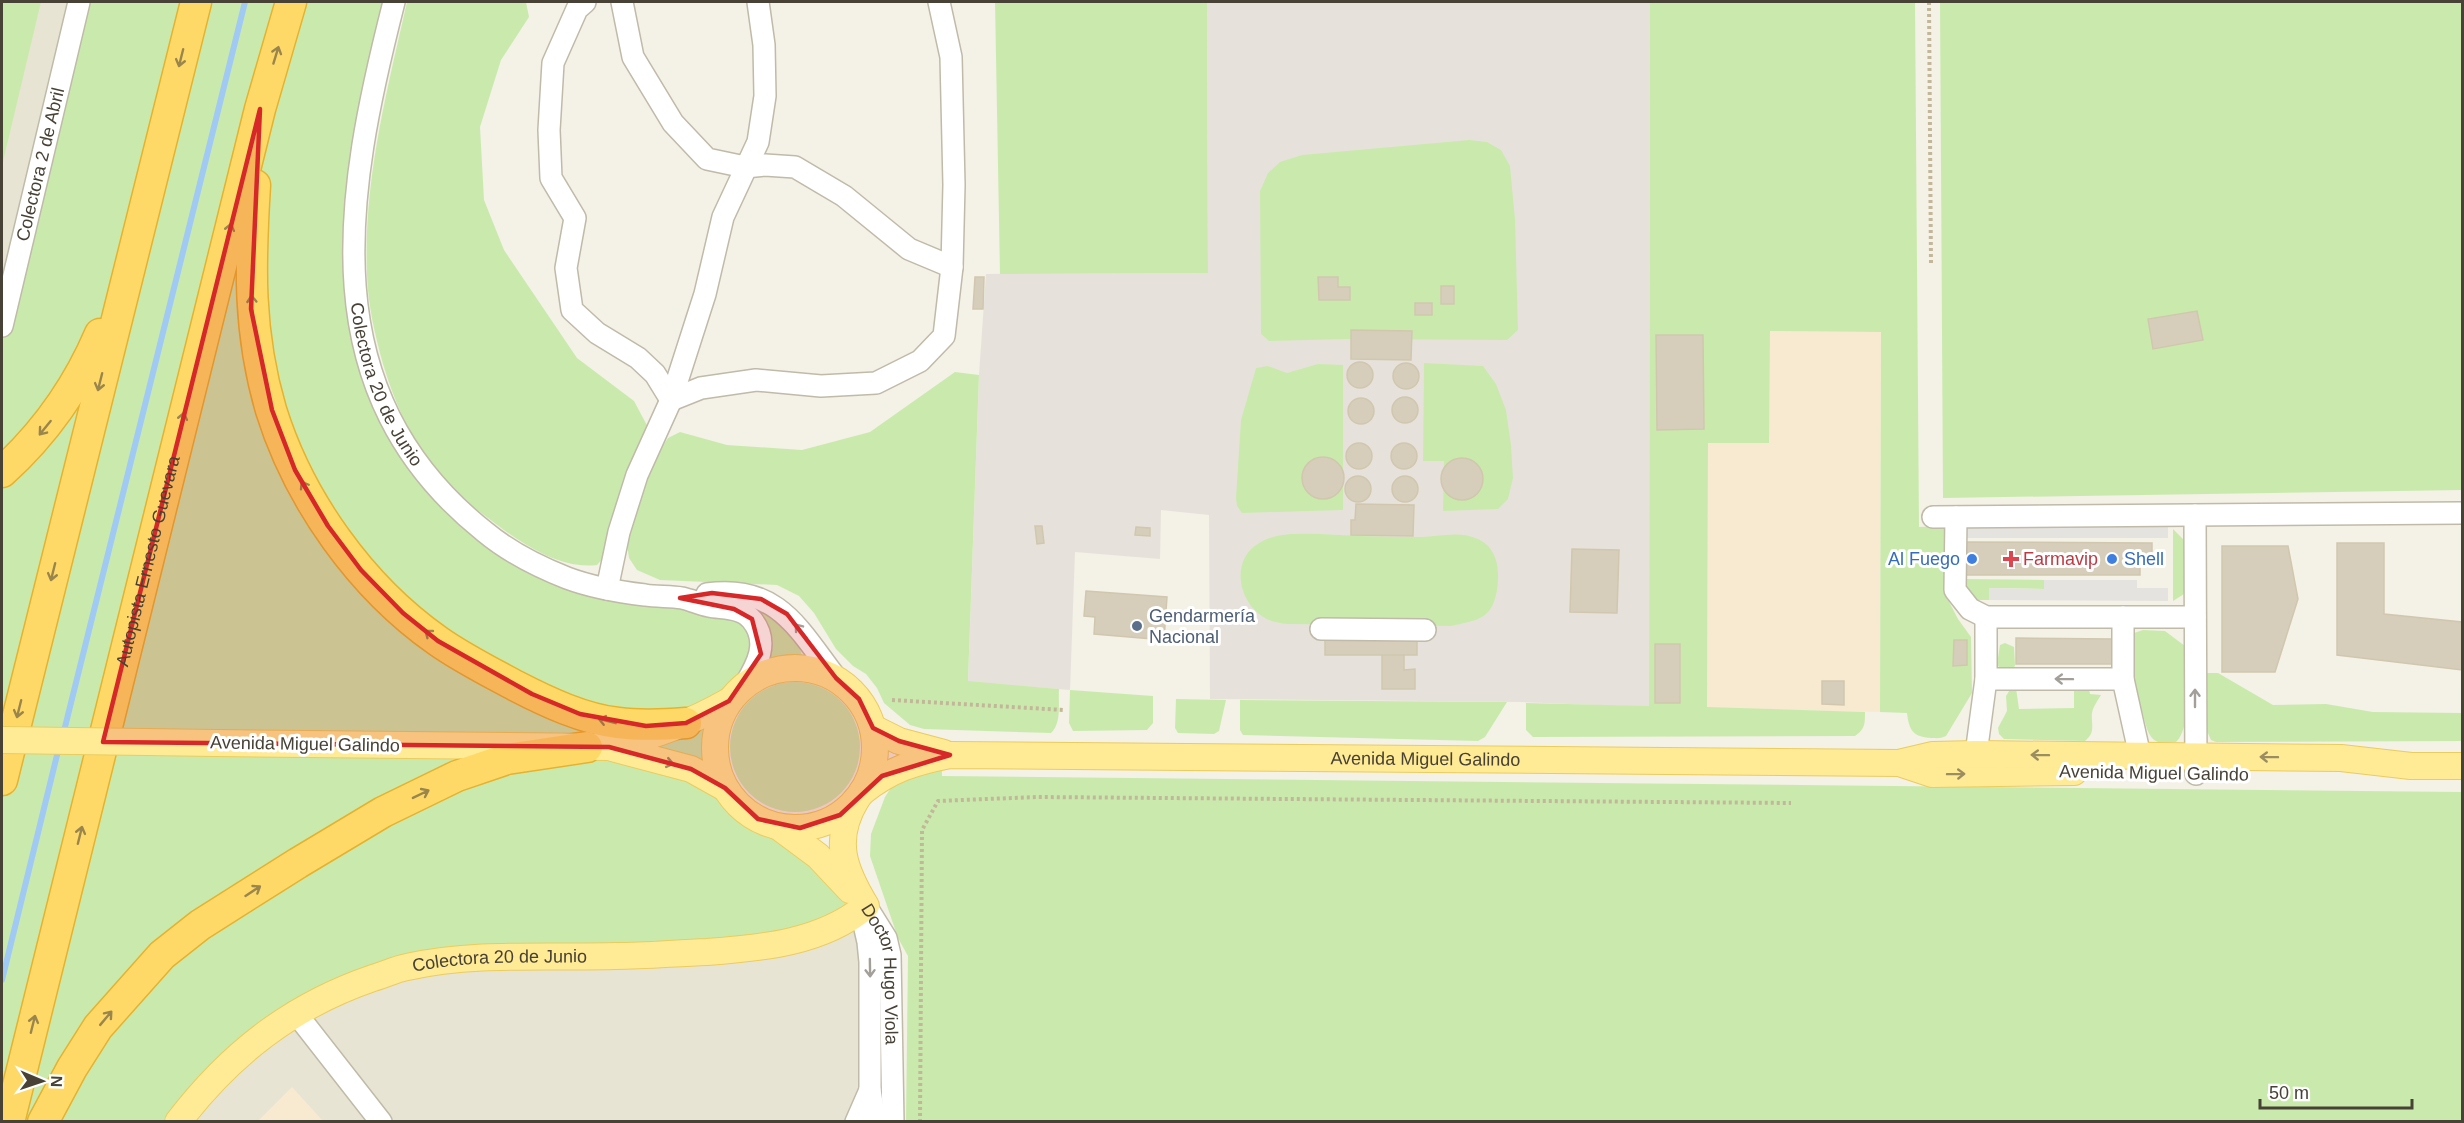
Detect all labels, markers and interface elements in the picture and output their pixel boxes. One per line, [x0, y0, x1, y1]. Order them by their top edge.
one-way arrow [270, 46, 282, 65]
one-way arrow [175, 48, 187, 67]
street label: Colectora 2 de Abril [12, 86, 68, 243]
one-way arrow [224, 223, 236, 242]
one-way arrow [246, 294, 257, 314]
street label: Colectora 20 de Junio [347, 301, 427, 470]
one-way arrow [94, 373, 105, 392]
one-way arrow [177, 412, 189, 431]
one-way arrow [38, 420, 52, 435]
street label: Autopista Ernesto Guevara [112, 453, 184, 668]
one-way arrow [300, 481, 312, 498]
place label: Al Fuego [1888, 549, 1960, 569]
place label: Farmavip [2023, 549, 2098, 569]
place label: Shell [2124, 549, 2164, 569]
marker: Al Fuego [1965, 552, 1979, 566]
marker: Farmavip [2004, 552, 2018, 566]
marker: Shell [2105, 552, 2119, 566]
one-way arrow [47, 562, 59, 581]
place label: Gendarmería Nacional [1149, 606, 1256, 647]
marker: Gendarmería Nacional [1130, 619, 1144, 633]
one-way arrow [795, 623, 808, 639]
one-way arrow [424, 630, 440, 643]
one-way arrow [2055, 673, 2075, 685]
one-way arrow [2189, 689, 2201, 709]
one-way arrow [13, 699, 25, 718]
one-way arrow [597, 714, 616, 726]
street label: Avenida Miguel Galindo [210, 732, 400, 756]
street label: Avenida Miguel Galindo [1330, 748, 1520, 770]
one-way arrow [2030, 749, 2050, 760]
one-way arrow [2259, 751, 2279, 763]
one-way arrow [655, 757, 674, 769]
street label: Avenida Miguel Galindo [2059, 761, 2249, 785]
one-way arrow [1945, 768, 1965, 779]
one-way arrow [412, 787, 430, 799]
one-way arrow [75, 825, 87, 844]
one-way arrow [244, 885, 261, 898]
street label: Doctor Hugo Viola [857, 900, 902, 1046]
street label: Colectora 20 de Junio [411, 946, 587, 976]
one-way arrow [864, 958, 875, 978]
one-way arrow [99, 1011, 113, 1026]
one-way arrow [28, 1015, 40, 1034]
north arrow [12, 1051, 72, 1111]
scale bar [2260, 1072, 2412, 1110]
text: N [48, 1075, 65, 1088]
text: 50 m [2269, 1083, 2309, 1103]

